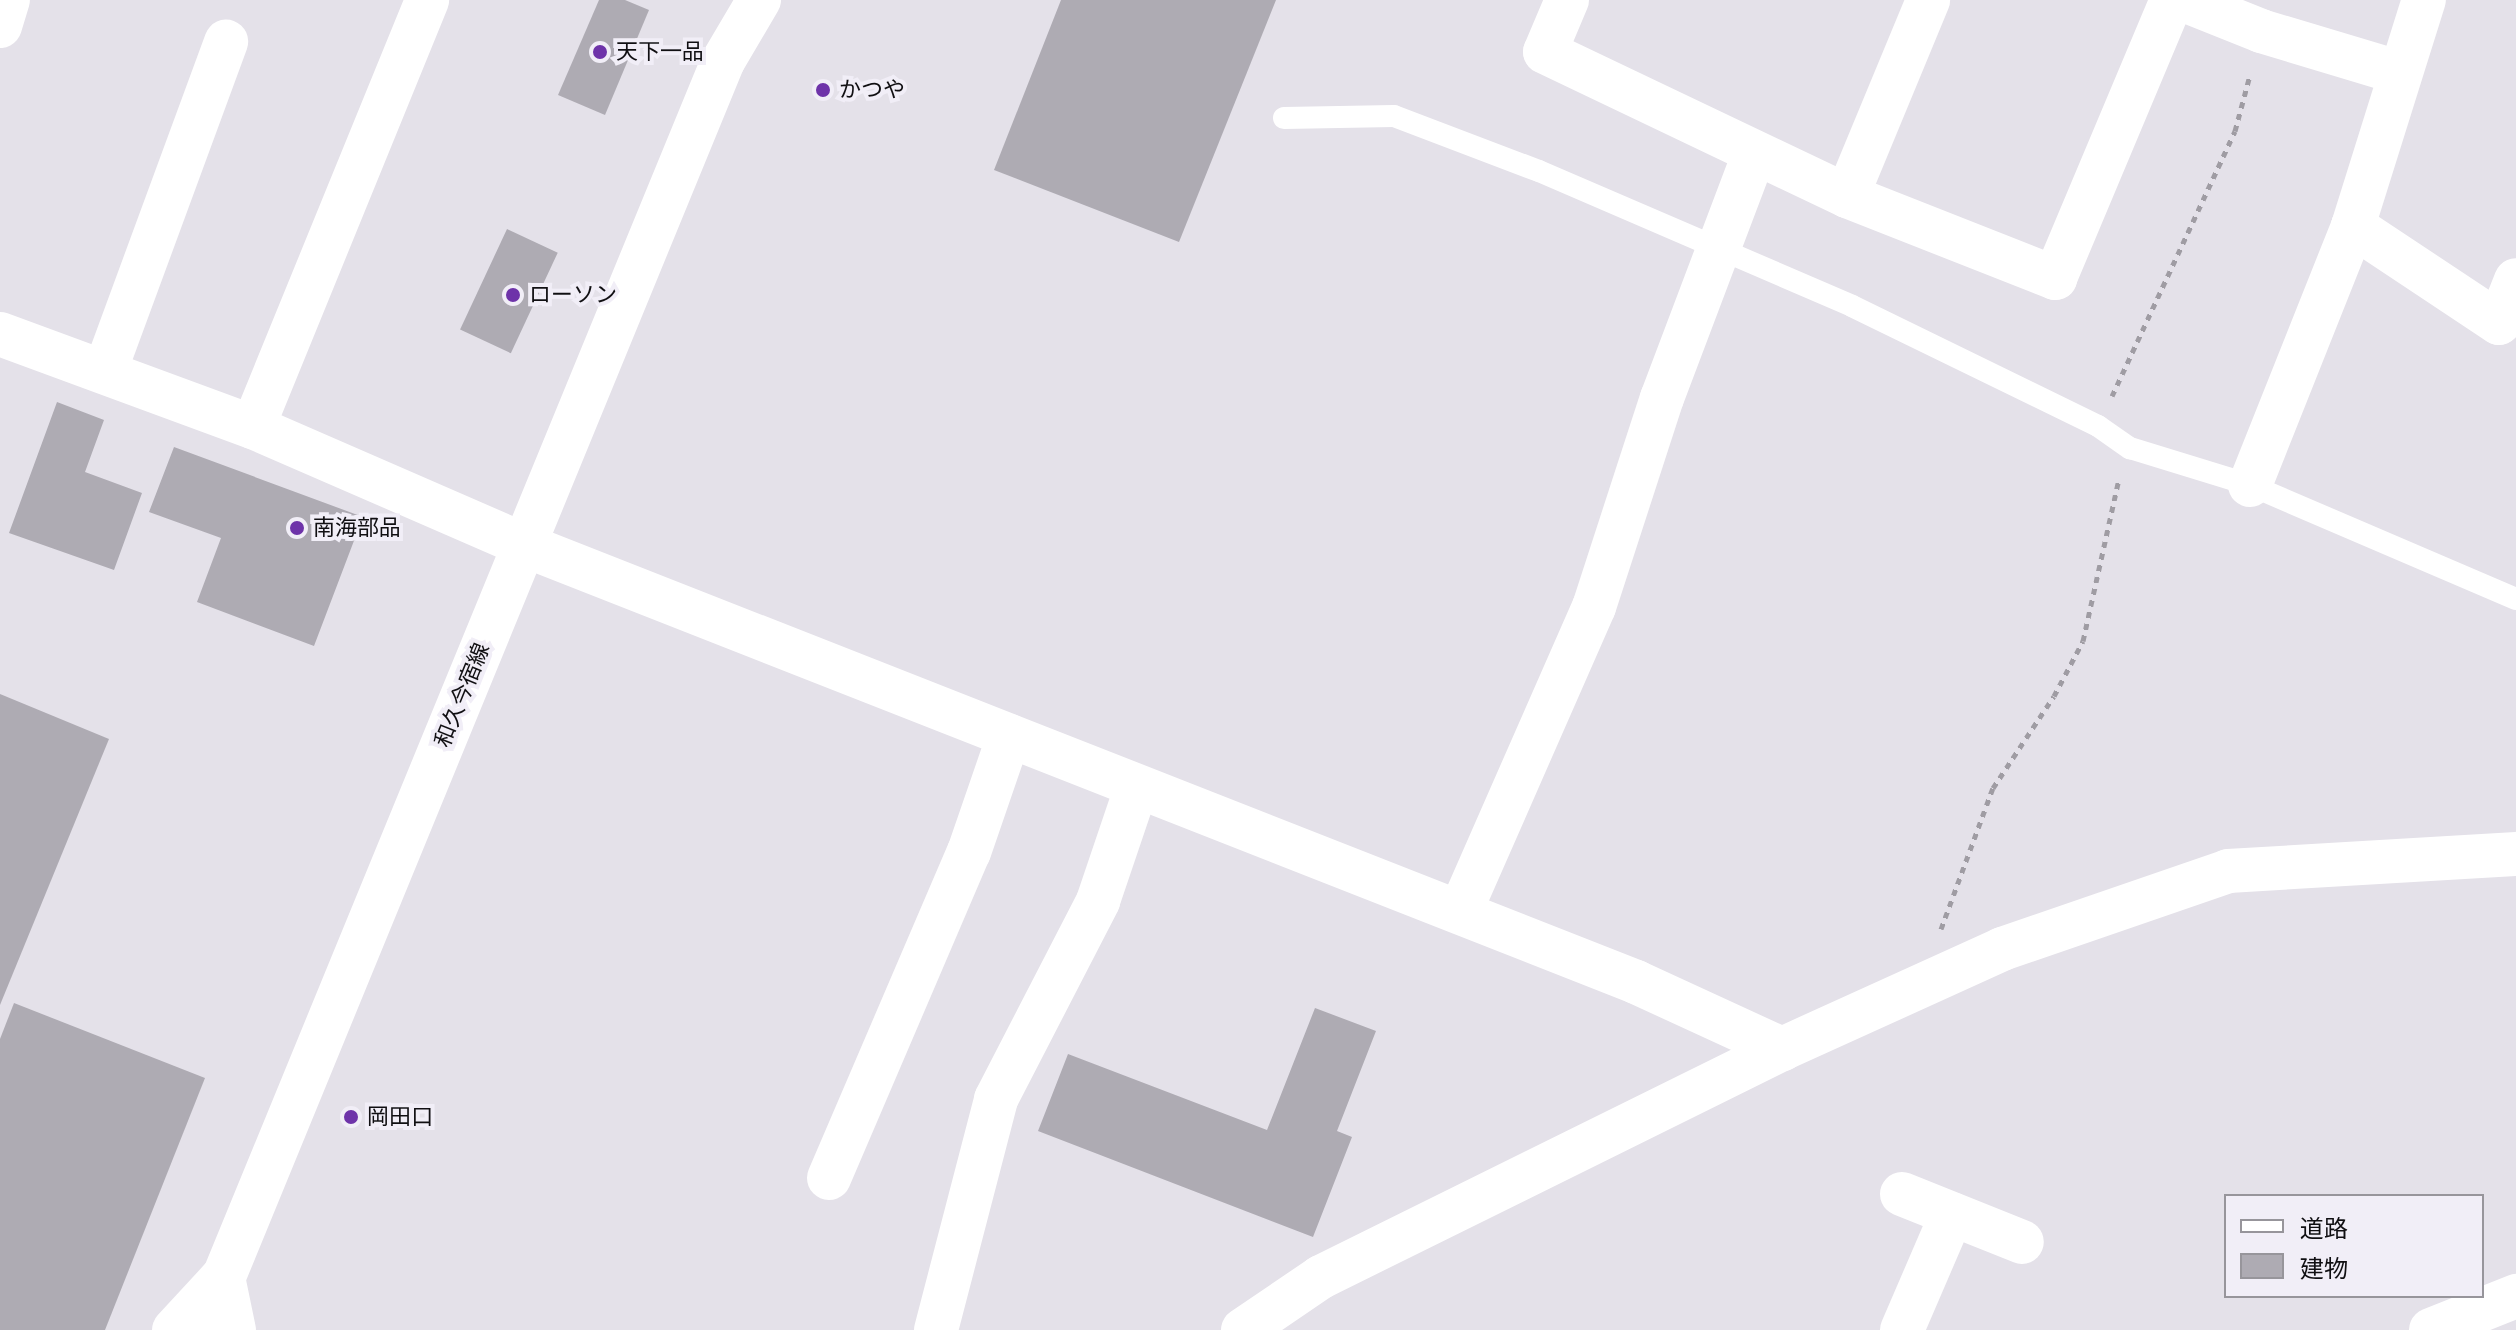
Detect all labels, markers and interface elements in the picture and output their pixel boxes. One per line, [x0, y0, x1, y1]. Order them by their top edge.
place label: 天下一品 [616, 39, 704, 65]
marker: 天下一品 [591, 43, 609, 61]
place label: かつや [839, 77, 905, 103]
marker: かつや [814, 81, 832, 99]
place label: ローソン [529, 282, 617, 308]
marker: ローソン [504, 286, 522, 304]
place label: 南海部品 [313, 515, 401, 541]
marker: 南海部品 [288, 519, 306, 537]
street label: 和久今宿線 [429, 639, 495, 751]
place label: 岡田口 [367, 1104, 433, 1130]
marker: 岡田口 [342, 1108, 360, 1126]
legend [2224, 1194, 2484, 1298]
text: 道路 [2300, 1214, 2348, 1244]
text: 建物 [2300, 1254, 2348, 1284]

